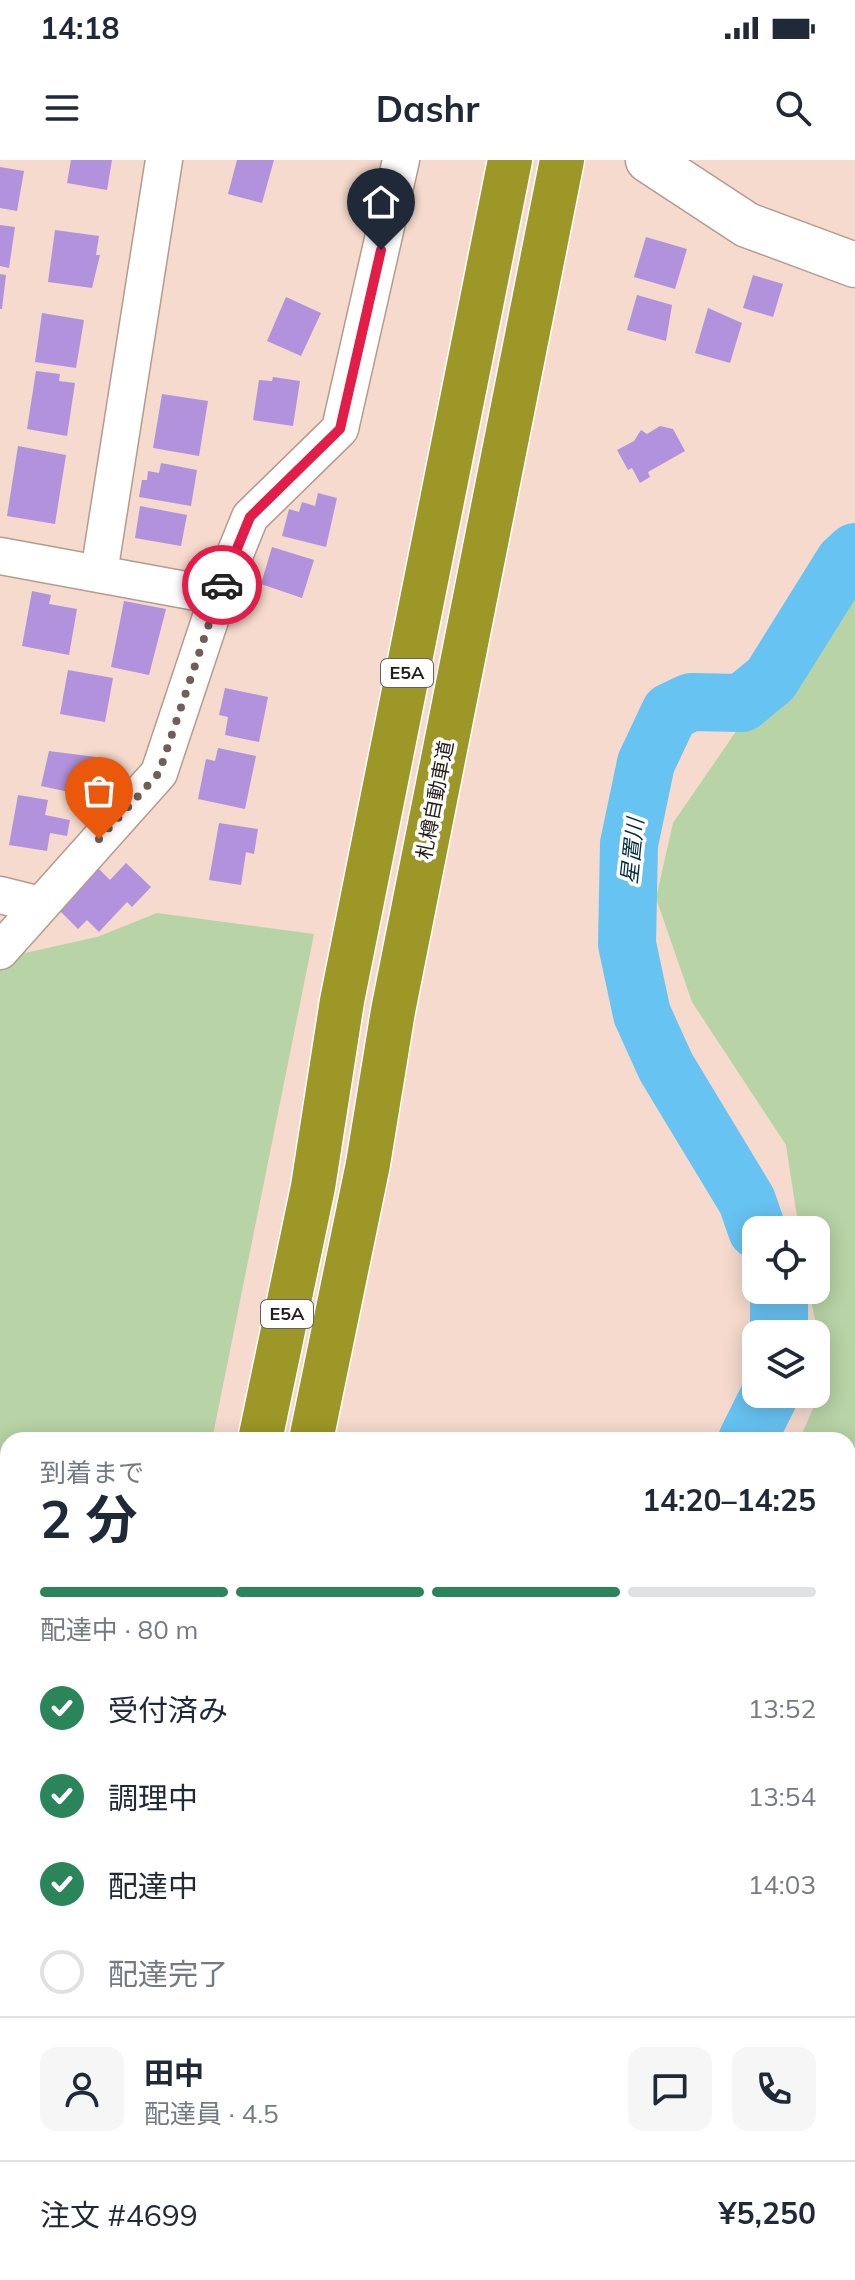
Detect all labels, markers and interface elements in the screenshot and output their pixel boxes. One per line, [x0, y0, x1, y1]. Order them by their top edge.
text: 14:18 [40, 9, 119, 47]
icon: menu [40, 86, 84, 130]
text: Dashr [376, 86, 479, 131]
icon: search [771, 86, 815, 130]
pin [347, 168, 415, 250]
icon: home [359, 180, 403, 224]
courier [182, 545, 262, 625]
icon: car [200, 563, 244, 607]
road number: E5A [381, 659, 433, 687]
street label: 札樽自動車道 [411, 739, 458, 861]
pin [65, 757, 133, 839]
icon: bag [77, 769, 121, 813]
water label: 星置川 [615, 815, 650, 885]
map controls [742, 1216, 830, 1408]
button: locate [742, 1216, 830, 1304]
road number: E5A [261, 1300, 313, 1328]
button: layers [742, 1320, 830, 1408]
text: 到着まで [40, 1456, 144, 1489]
text: 14:20–14:25 [642, 1481, 816, 1519]
text: 2 分 [40, 1486, 137, 1551]
text: 配達中 · 80 m [40, 1613, 198, 1646]
icon: check [40, 1686, 84, 1730]
text: 受付済み [108, 1691, 228, 1729]
text: 13:52 [748, 1692, 816, 1725]
icon: check [40, 1774, 84, 1818]
text: 調理中 [108, 1779, 198, 1817]
text: 13:54 [748, 1780, 816, 1813]
icon: check [40, 1862, 84, 1906]
text: 配達中 [108, 1867, 198, 1905]
text: 14:03 [748, 1868, 816, 1901]
text: 配達完了 [108, 1955, 228, 1993]
button: person [40, 2047, 124, 2131]
button: chat [628, 2047, 712, 2131]
button: phone [732, 2047, 816, 2131]
text: 田中 [144, 2054, 204, 2092]
text: 配達員 · 4.5 [144, 2097, 279, 2130]
text: ¥5,250 [719, 2194, 816, 2232]
text: 注文 #4699 [40, 2196, 198, 2234]

